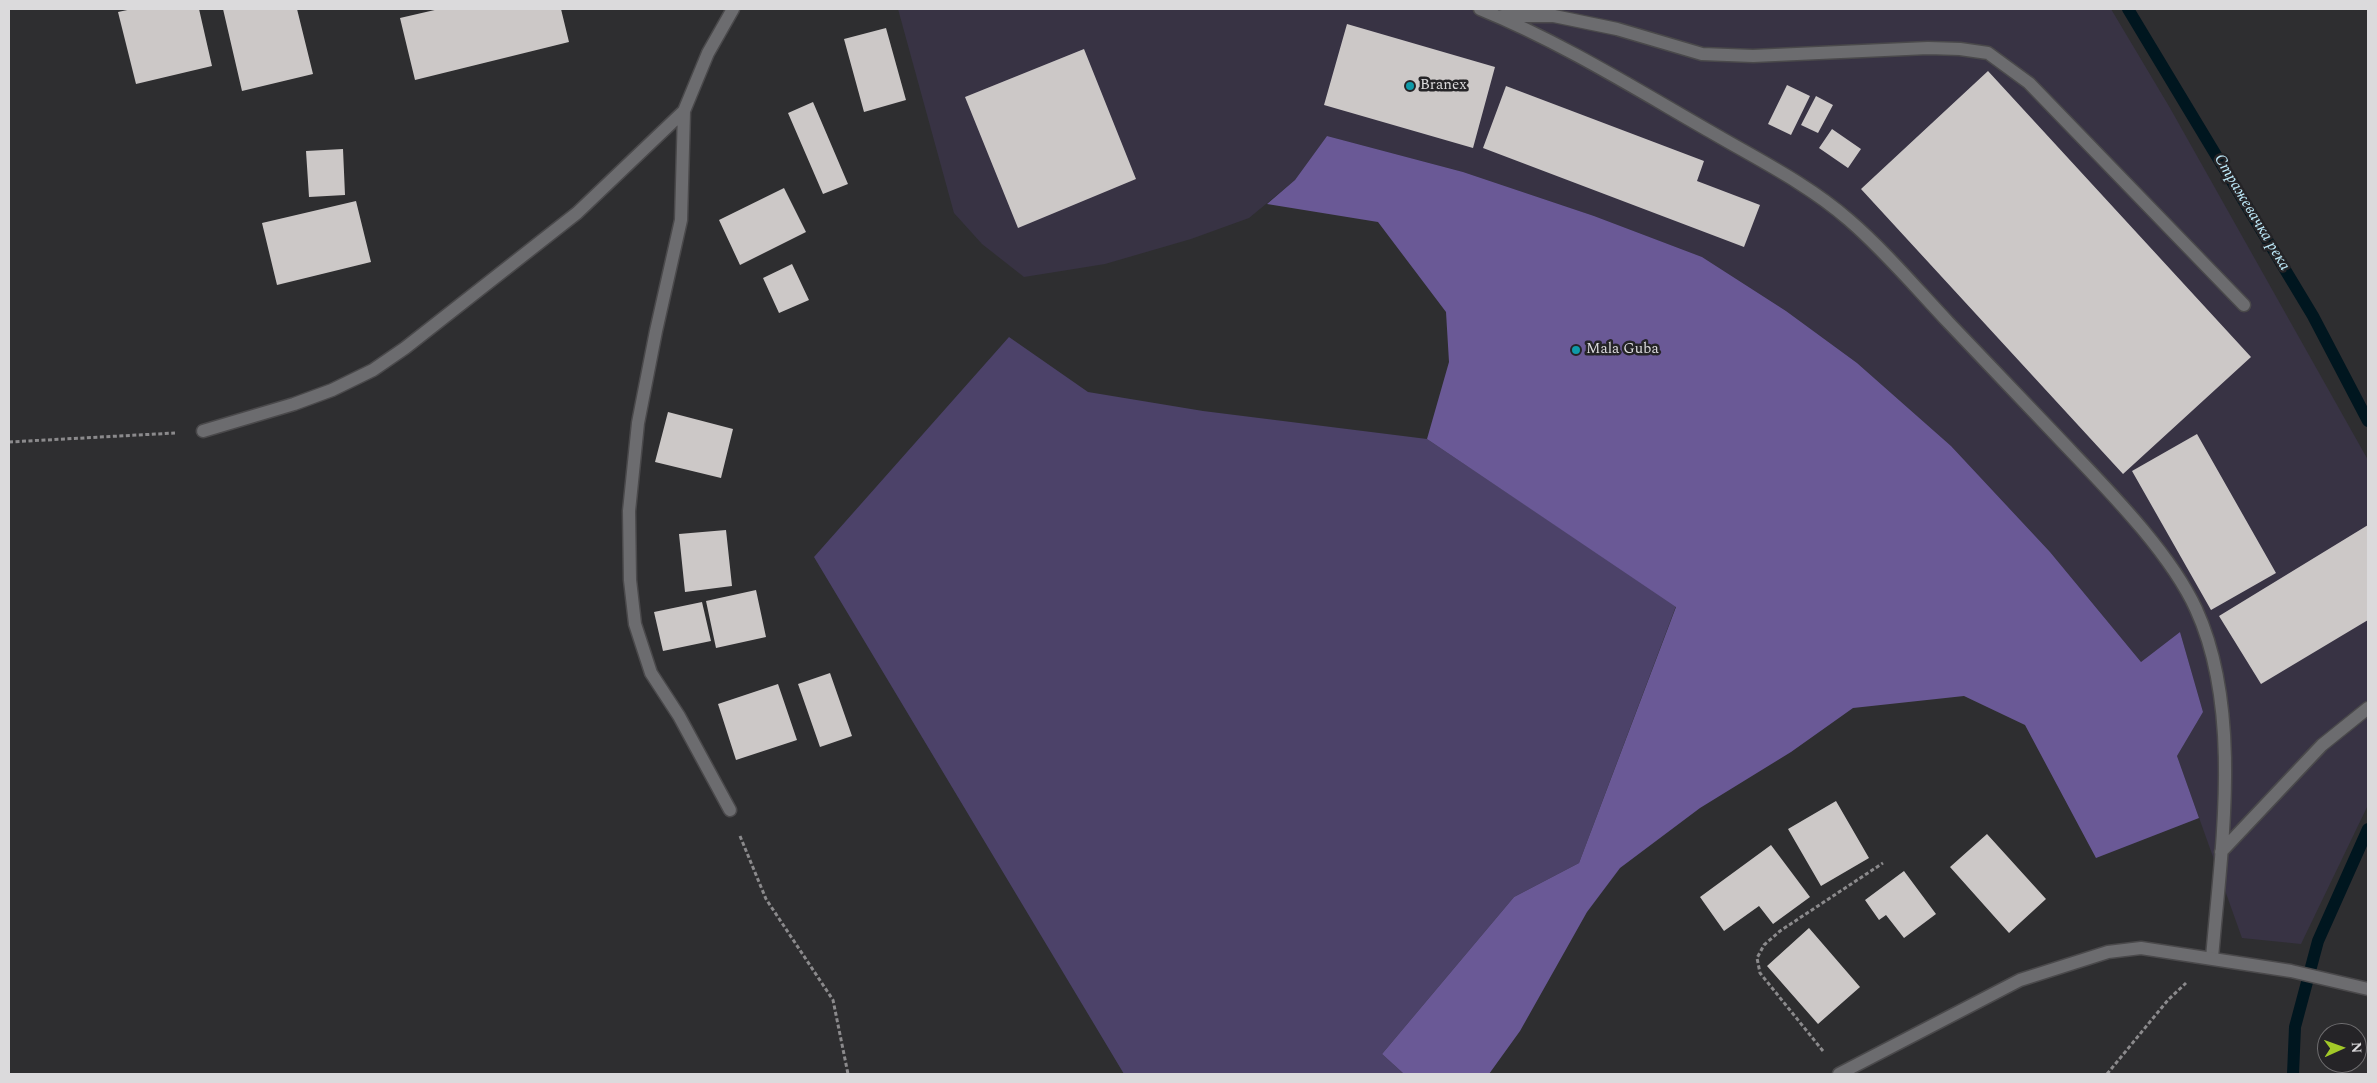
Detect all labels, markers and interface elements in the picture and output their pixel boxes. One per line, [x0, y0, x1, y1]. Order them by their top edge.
place label: Branex [1420, 77, 1467, 95]
marker: Branex [1404, 80, 1416, 92]
water label: Стражевачка река [2209, 151, 2293, 275]
place label: Mala Guba [1586, 341, 1659, 359]
marker: Mala Guba [1570, 344, 1582, 356]
north arrow [2317, 1023, 2367, 1073]
text: N [2346, 1041, 2367, 1054]

